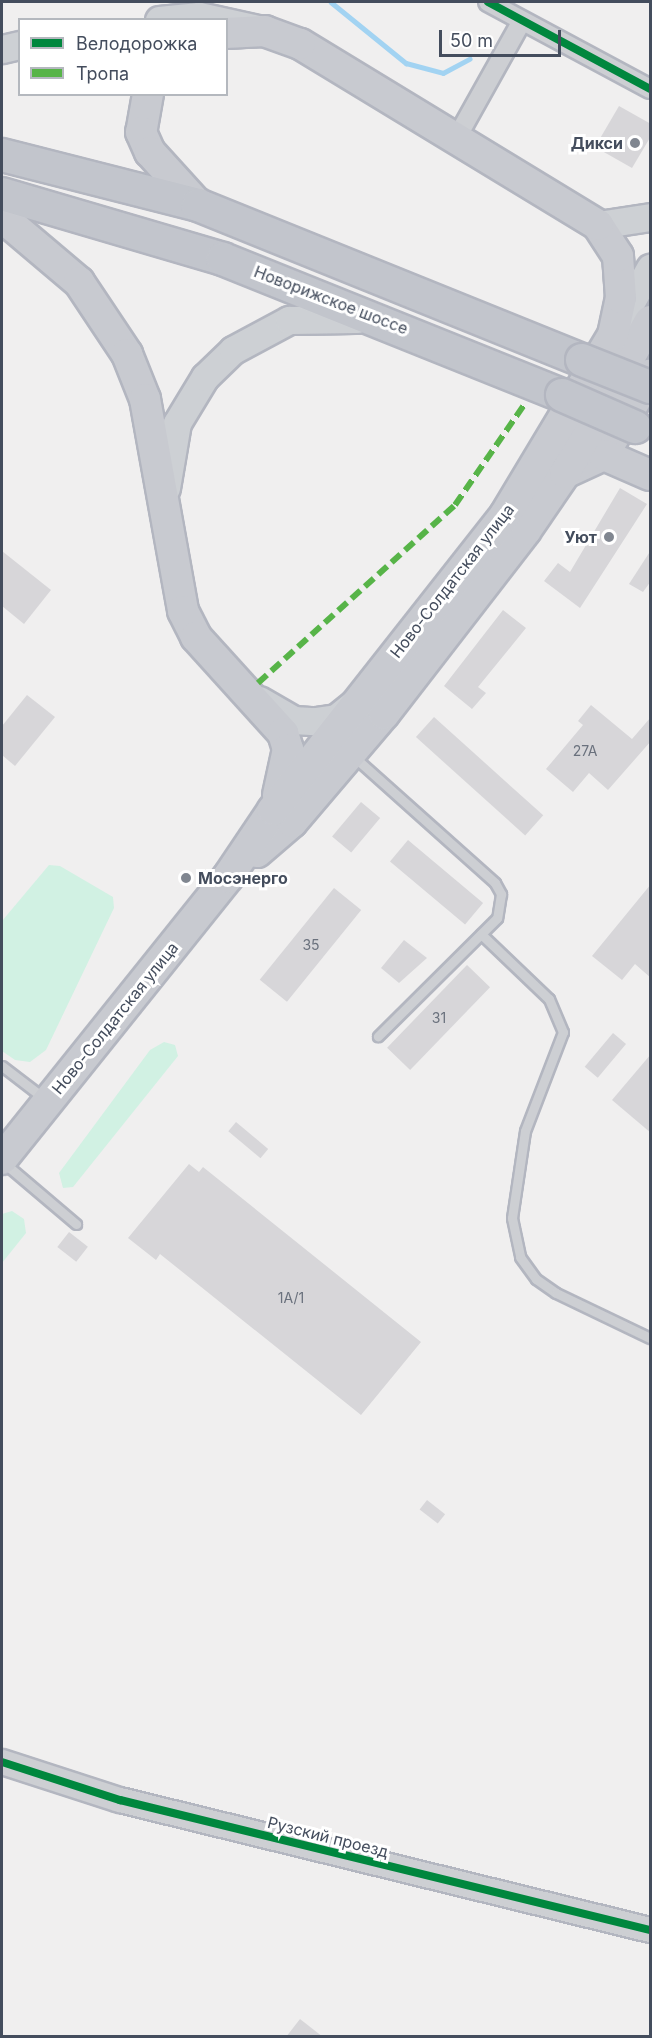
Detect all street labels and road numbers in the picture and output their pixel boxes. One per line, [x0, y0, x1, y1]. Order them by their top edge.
street label: Новорижское шоссе [251, 262, 411, 338]
street label: Ново-Солдатская улица [386, 500, 518, 662]
street label: Ново-Солдатская улица [48, 938, 182, 1098]
street label: Рузский проезд [265, 1813, 391, 1861]

